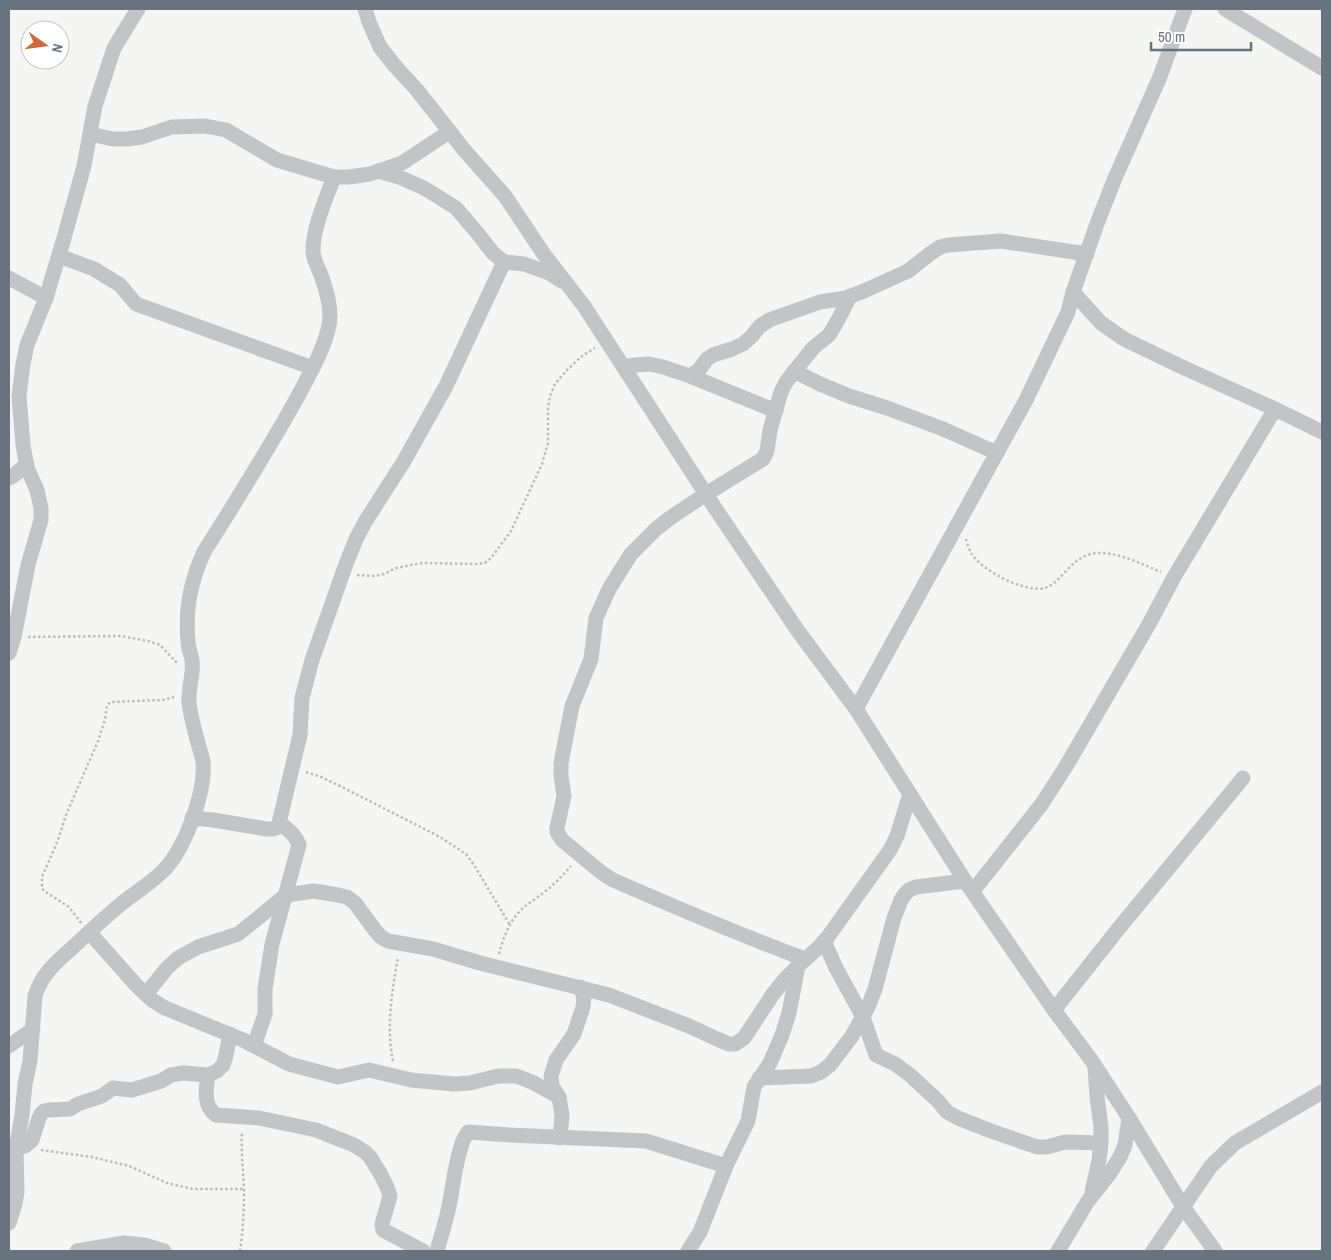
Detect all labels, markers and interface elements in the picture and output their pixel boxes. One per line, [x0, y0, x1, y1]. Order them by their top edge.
north arrow [20, 20, 70, 70]
scale bar [1151, 20, 1251, 52]
text: 50 m [1158, 26, 1185, 47]
text: N [48, 42, 67, 54]

